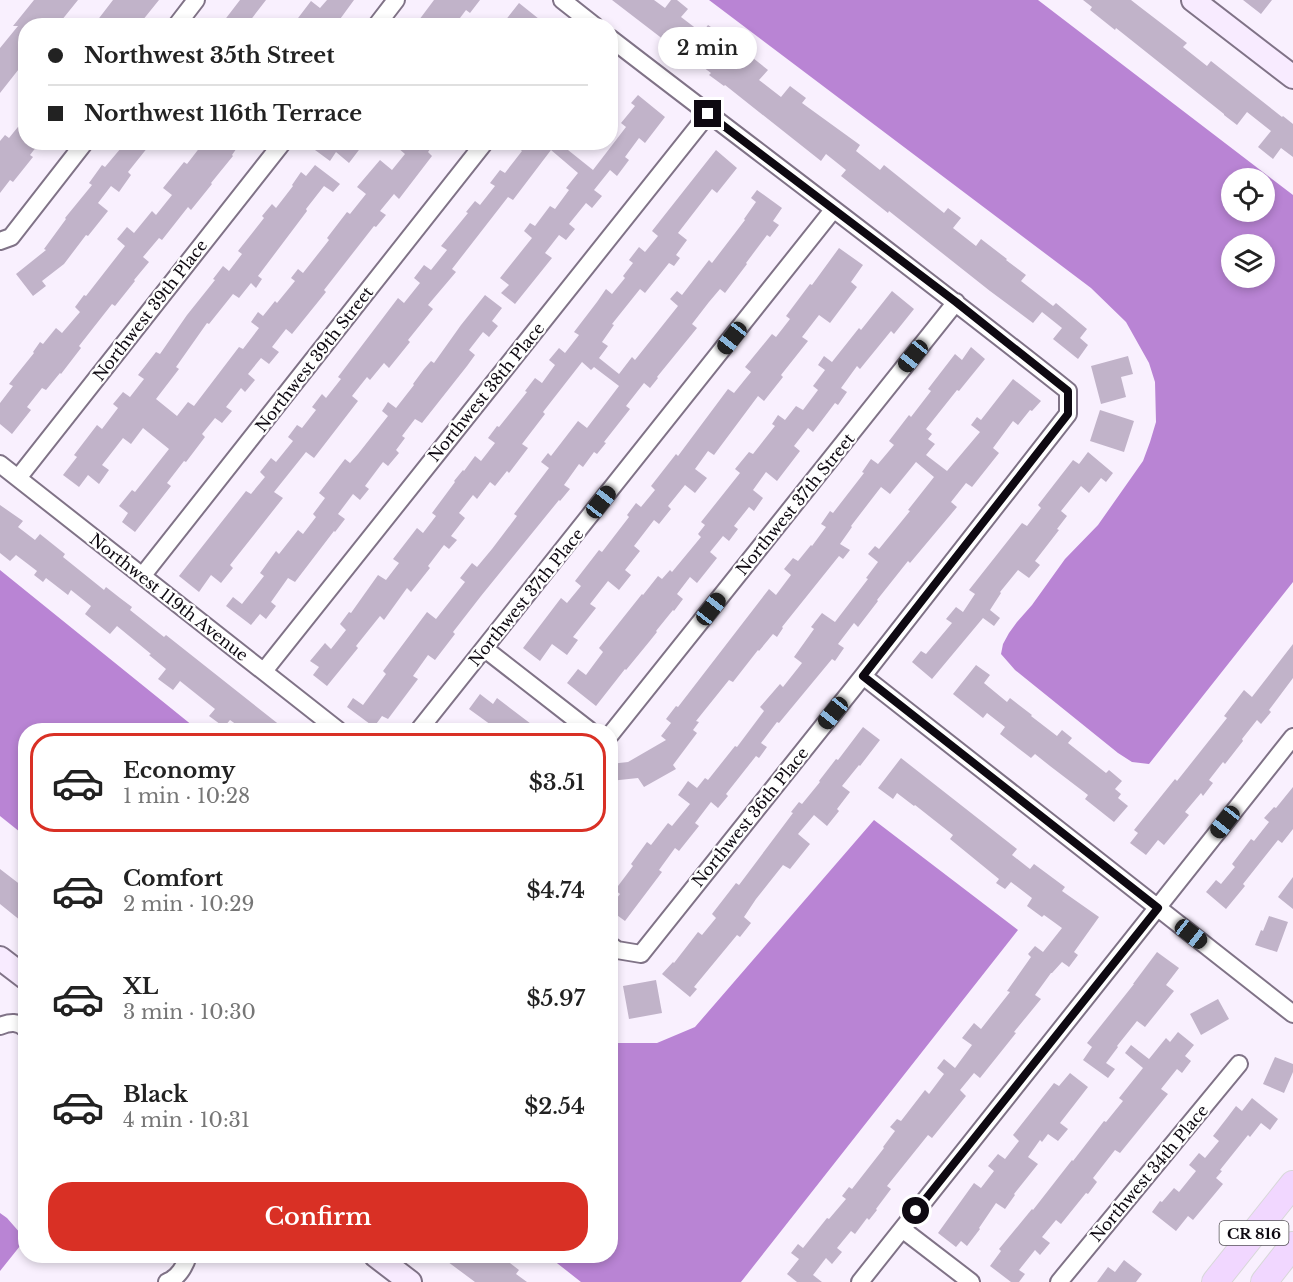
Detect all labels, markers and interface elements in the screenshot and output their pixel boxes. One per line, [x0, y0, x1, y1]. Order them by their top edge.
callout: 2 min [658, 27, 758, 69]
text: 2 min [677, 36, 738, 60]
text: Northwest 35th Street [84, 42, 335, 69]
text: Northwest 116th Terrace [84, 100, 362, 127]
route end [694, 100, 721, 127]
map controls [1221, 168, 1275, 288]
button: locate [1221, 168, 1275, 222]
button: layers [1221, 234, 1275, 288]
street label: Northwest 39th Place [89, 235, 211, 385]
street label: Northwest 39th Street [251, 282, 377, 436]
street label: Northwest 38th Place [424, 318, 548, 466]
car [714, 318, 750, 358]
car [895, 336, 931, 376]
street label: Northwest 37th Street [732, 429, 858, 579]
car [583, 482, 619, 522]
street label: Northwest 37th Place [464, 524, 588, 670]
street label: Northwest 119th Avenue [86, 529, 252, 665]
car [693, 589, 729, 629]
car [815, 693, 851, 733]
street label: Northwest 36th Place [688, 743, 812, 891]
icon: car [51, 756, 105, 810]
text: Economy [123, 757, 235, 784]
text: $3.51 [529, 769, 585, 796]
text: 1 min · 10:28 [123, 784, 250, 808]
car [1207, 802, 1243, 842]
icon: car [51, 864, 105, 918]
text: Comfort [123, 865, 223, 892]
text: $4.74 [527, 877, 585, 904]
text: 2 min · 10:29 [123, 892, 254, 916]
car [1171, 916, 1211, 952]
icon: car [51, 972, 105, 1026]
text: XL [123, 973, 158, 1000]
text: $5.97 [527, 985, 585, 1012]
text: 3 min · 10:30 [123, 1000, 256, 1024]
icon: car [51, 1080, 105, 1134]
text: Black [123, 1081, 188, 1108]
text: $2.54 [524, 1093, 585, 1120]
street label: Northwest 34th Place [1086, 1100, 1212, 1246]
text: 4 min · 10:31 [123, 1108, 250, 1132]
button: Confirm [48, 1182, 588, 1251]
route start [902, 1197, 929, 1224]
road number: CR 816 [1220, 1221, 1288, 1245]

